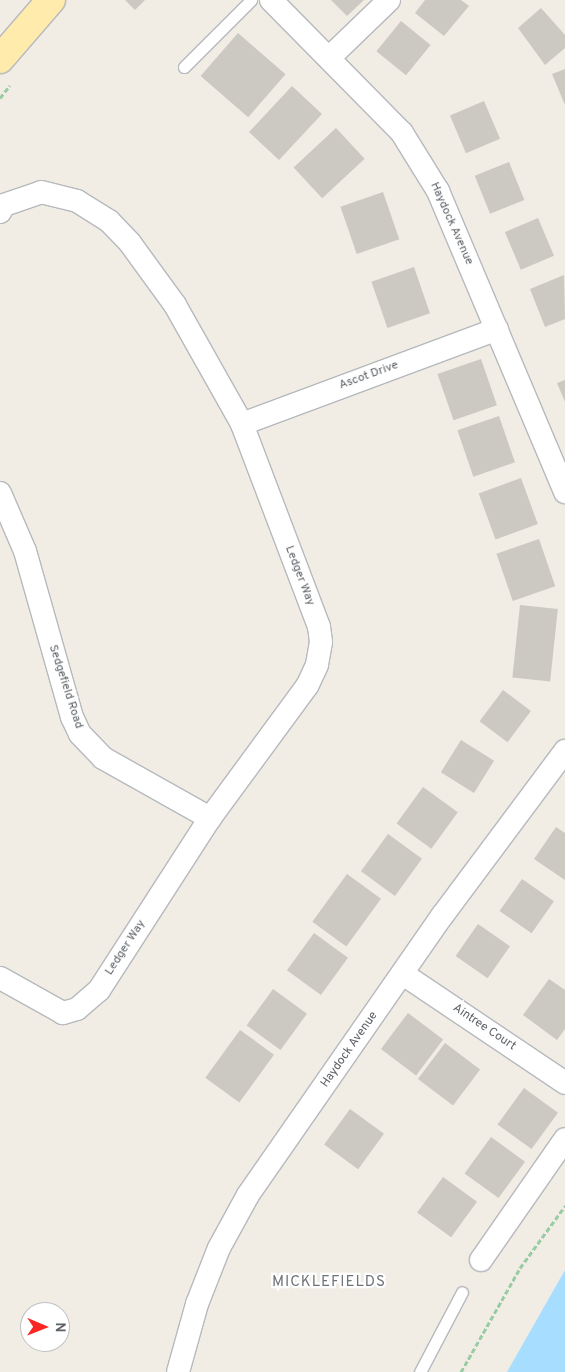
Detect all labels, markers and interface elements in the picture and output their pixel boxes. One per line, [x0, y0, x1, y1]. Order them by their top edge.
street label: Haydock Avenue [426, 180, 476, 268]
street label: Ascot Drive [337, 359, 401, 393]
street label: Ledger Way [281, 544, 317, 608]
street label: Sedgefield Road [45, 643, 85, 731]
street label: Ledger Way [103, 918, 149, 978]
street label: Aintree Court [450, 1002, 518, 1054]
street label: Haydock Avenue [318, 1009, 382, 1091]
district label: MICKLEFIELDS [270, 1274, 388, 1292]
north arrow [20, 1302, 70, 1352]
text: N [51, 1322, 68, 1332]

